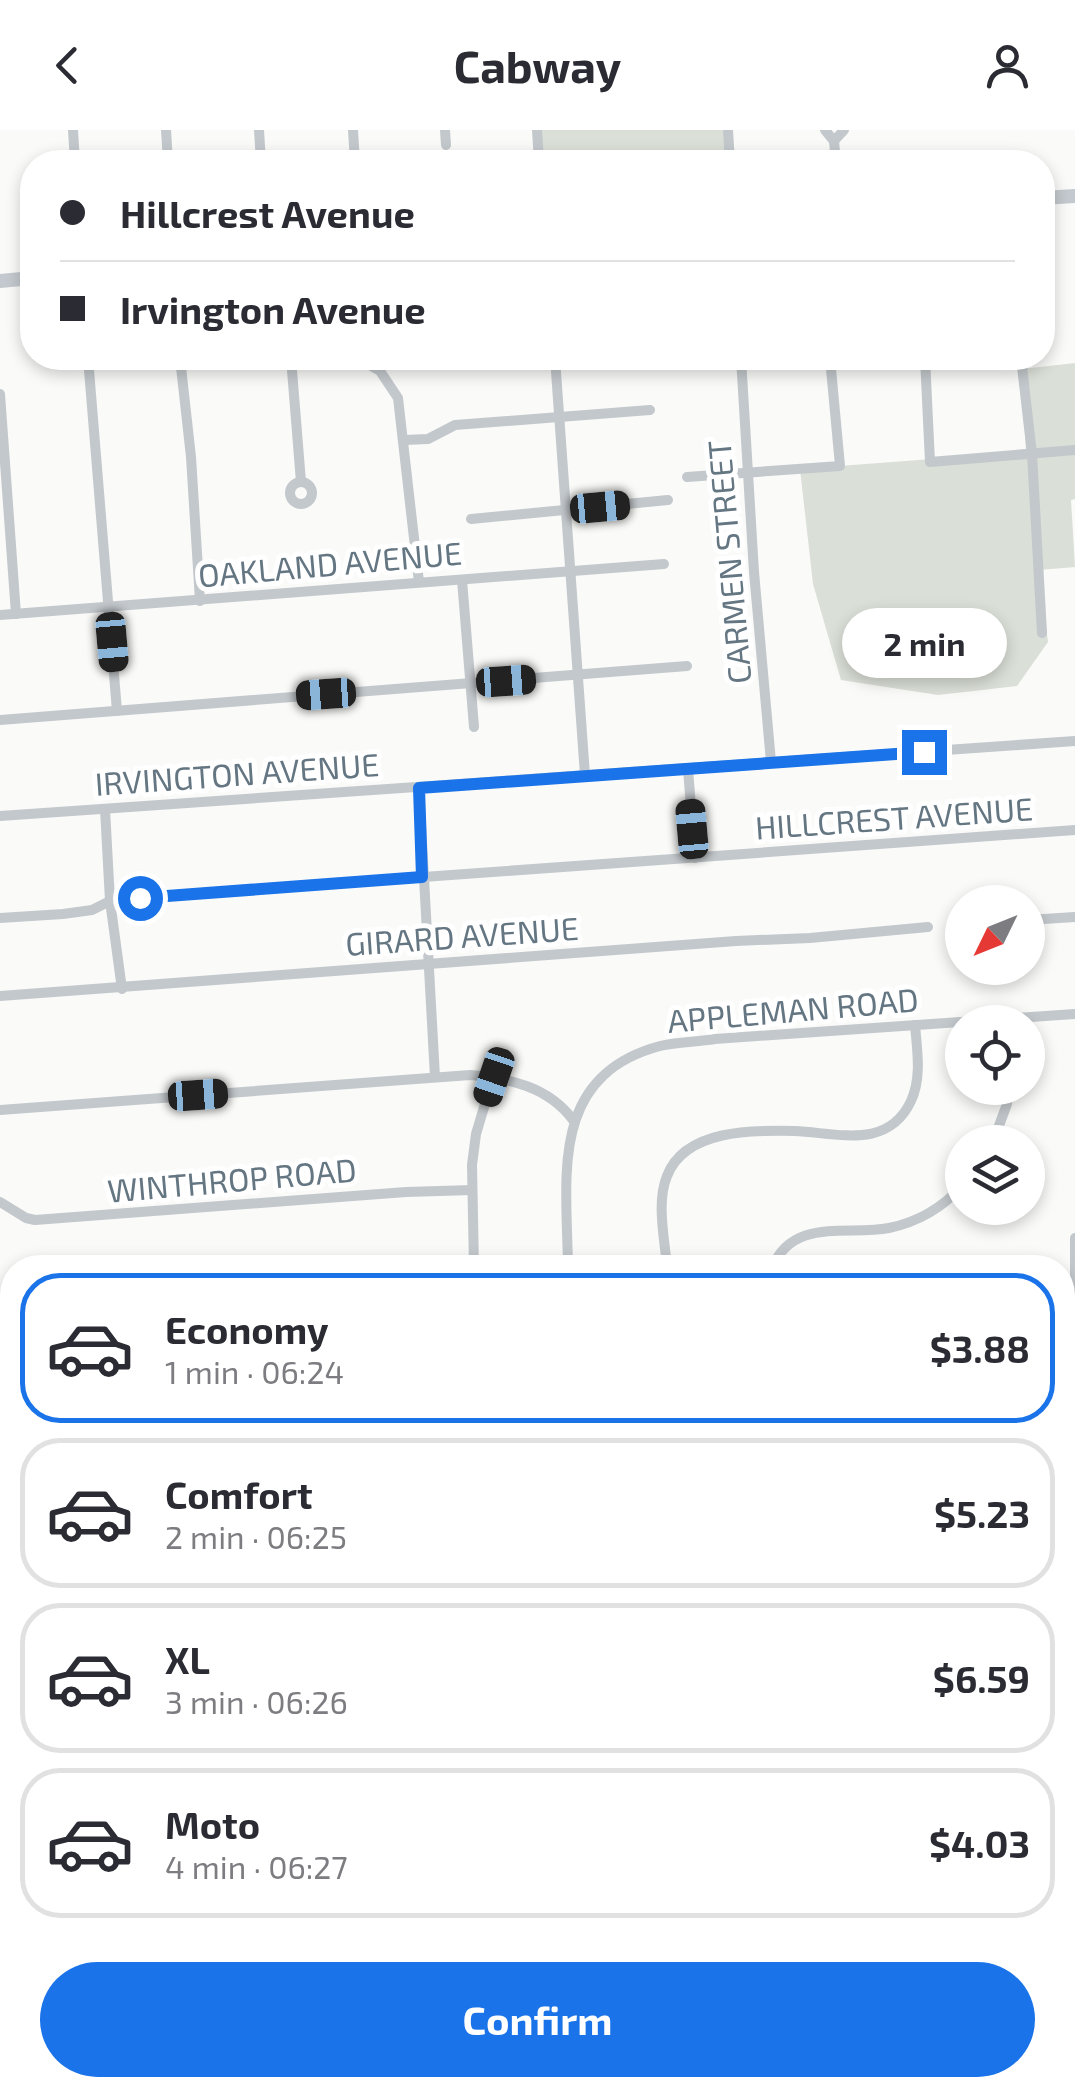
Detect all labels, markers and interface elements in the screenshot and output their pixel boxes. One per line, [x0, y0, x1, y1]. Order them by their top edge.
icon: back [40, 38, 95, 93]
text: Cabway [454, 38, 621, 92]
icon: person [980, 38, 1035, 93]
text: Hillcrest Avenue [120, 190, 415, 236]
text: Irvington Avenue [120, 286, 426, 332]
street label: CARMEN STREET [698, 439, 758, 686]
car [569, 489, 631, 525]
street label: OAKLAND AVENUE [196, 533, 463, 593]
callout: 2 min [842, 607, 1006, 677]
car [94, 611, 130, 673]
text: 2 min [884, 624, 965, 662]
car [475, 664, 537, 698]
car [295, 677, 357, 711]
route end [902, 730, 947, 775]
street label: IRVINGTON AVENUE [93, 744, 380, 802]
street label: HILLCREST AVENUE [754, 788, 1034, 846]
car [674, 798, 710, 860]
route start [118, 876, 163, 921]
north arrow [945, 885, 1045, 985]
map controls [945, 885, 1045, 1225]
street label: GIRARD AVENUE [344, 908, 580, 962]
street label: APPLEMAN ROAD [666, 979, 920, 1039]
button: locate [945, 1005, 1045, 1105]
car [470, 1044, 518, 1110]
car [167, 1078, 229, 1112]
button: layers [945, 1125, 1045, 1225]
street label: WINTHROP ROAD [106, 1149, 358, 1209]
icon: car [45, 1303, 135, 1393]
text: Economy [165, 1306, 329, 1352]
text: $3.88 [930, 1325, 1030, 1371]
text: 1 min · 06:24 [165, 1352, 344, 1390]
icon: car [45, 1468, 135, 1558]
text: Comfort [165, 1471, 313, 1517]
text: $5.23 [934, 1490, 1030, 1536]
text: 2 min · 06:25 [165, 1517, 347, 1555]
icon: car [45, 1633, 135, 1723]
text: XL [165, 1636, 210, 1682]
text: $6.59 [933, 1655, 1030, 1701]
text: 3 min · 06:26 [165, 1682, 348, 1720]
icon: car [45, 1798, 135, 1888]
text: Moto [165, 1801, 260, 1847]
text: $4.03 [929, 1820, 1030, 1866]
text: 4 min · 06:27 [165, 1847, 348, 1885]
button: Confirm [40, 1962, 1035, 2077]

